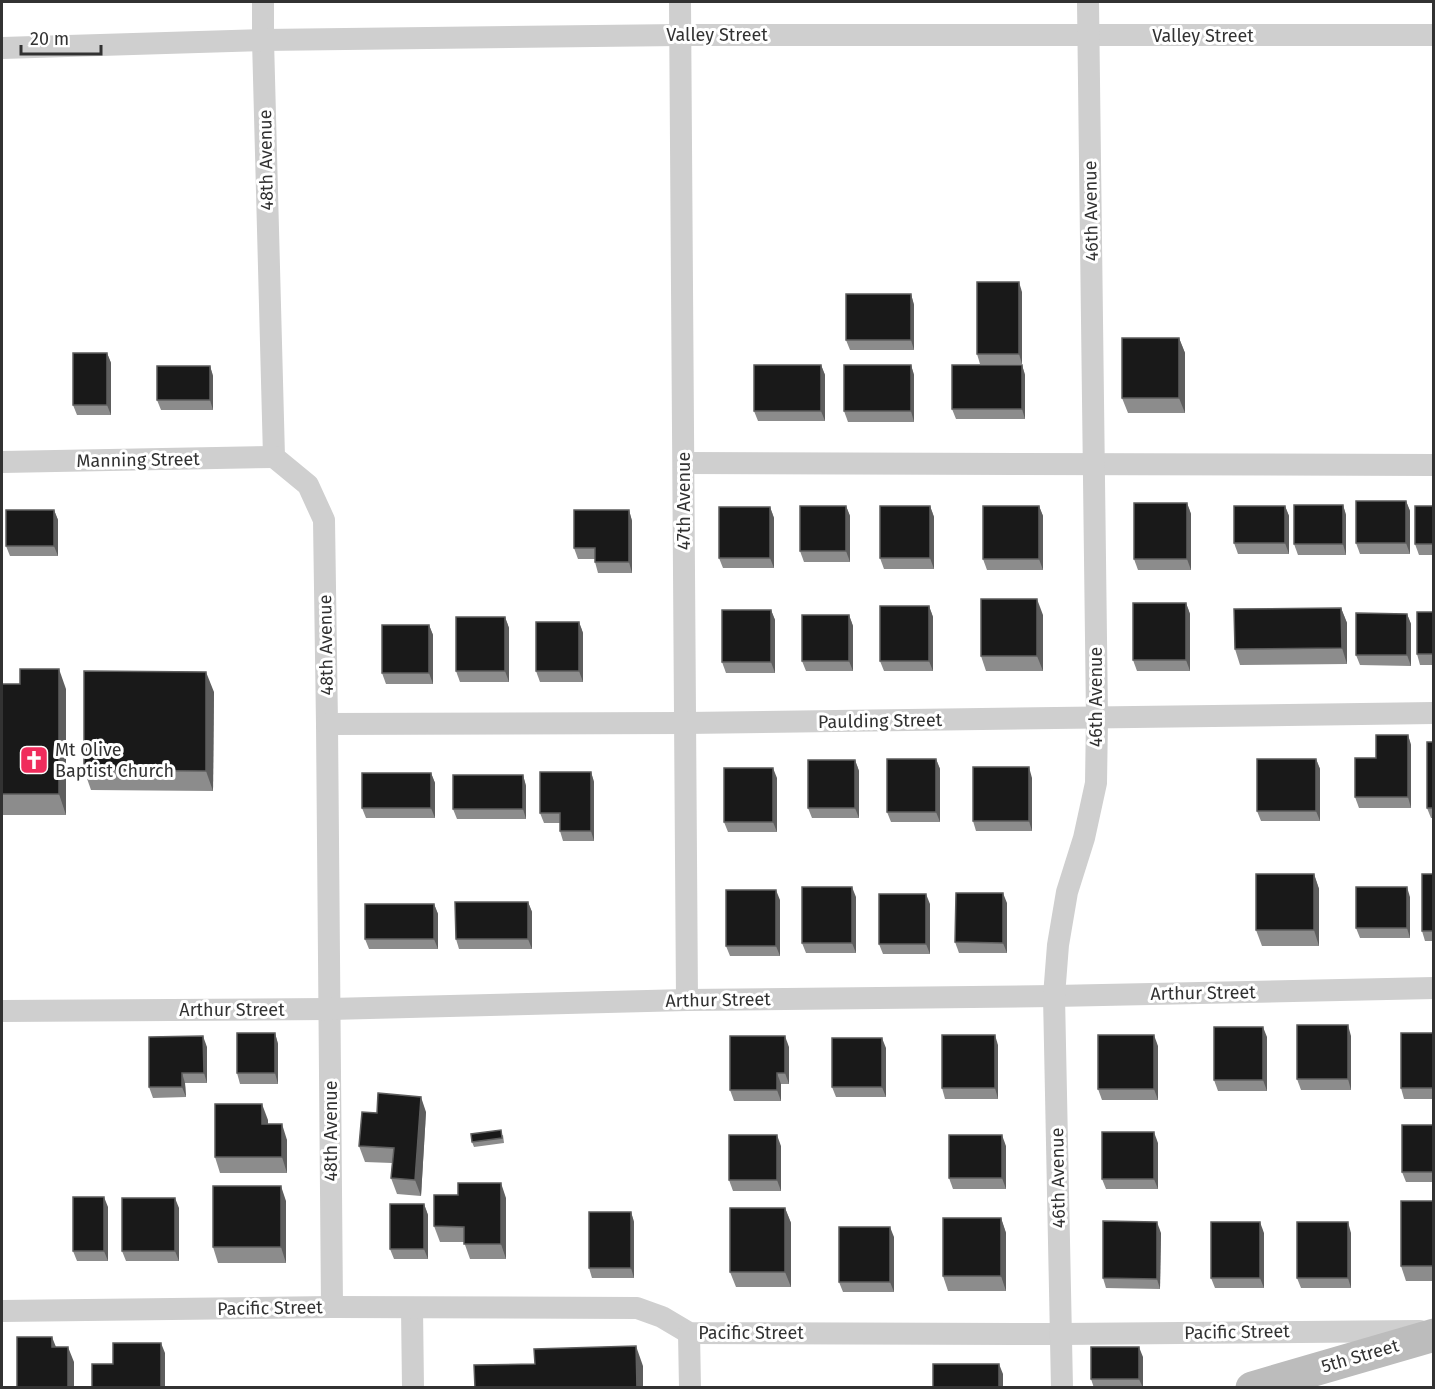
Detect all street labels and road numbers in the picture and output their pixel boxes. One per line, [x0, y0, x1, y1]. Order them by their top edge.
street label: Valley Street [666, 24, 768, 46]
street label: Valley Street [1152, 25, 1254, 47]
street label: 48th Avenue [254, 109, 278, 211]
street label: 46th Avenue [1079, 160, 1103, 262]
street label: Manning Street [76, 448, 200, 472]
street label: 47th Avenue [673, 452, 695, 550]
street label: 48th Avenue [314, 594, 338, 696]
street label: 46th Avenue [1085, 647, 1107, 747]
street label: Paulding Street [818, 709, 943, 733]
street label: Arthur Street [1150, 981, 1256, 1005]
street label: Arthur Street [665, 988, 771, 1012]
street label: Arthur Street [179, 999, 285, 1021]
street label: 48th Avenue [320, 1080, 342, 1182]
street label: 46th Avenue [1046, 1127, 1070, 1229]
street label: Pacific Street [217, 1296, 323, 1320]
street label: Pacific Street [1184, 1320, 1290, 1344]
street label: Pacific Street [698, 1322, 804, 1344]
street label: 5th Street [1319, 1334, 1402, 1378]

